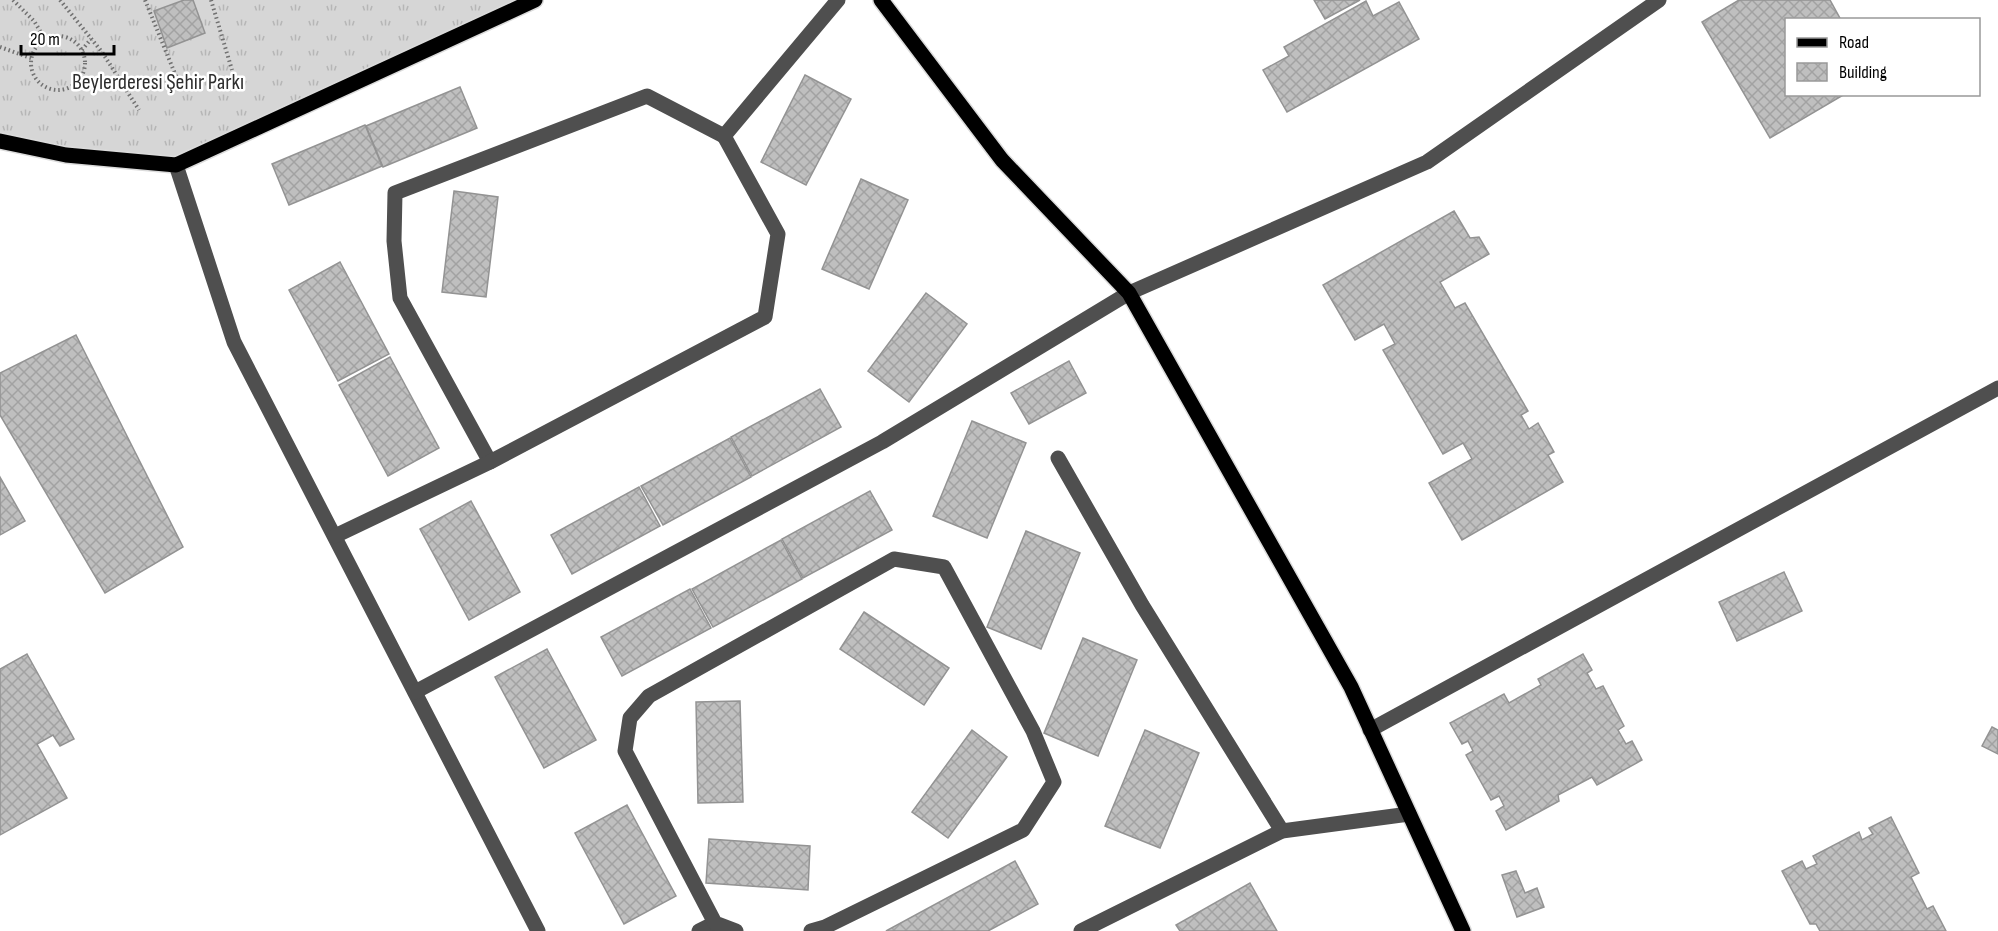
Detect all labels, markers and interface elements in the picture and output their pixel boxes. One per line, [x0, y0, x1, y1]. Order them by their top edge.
scale bar [21, 18, 114, 56]
legend [1785, 18, 1980, 96]
text: 20 m [30, 29, 60, 50]
text: Road [1839, 32, 1869, 53]
text: Building [1839, 62, 1887, 83]
park label: Beylerderesi Şehir Parkı [72, 69, 244, 96]

